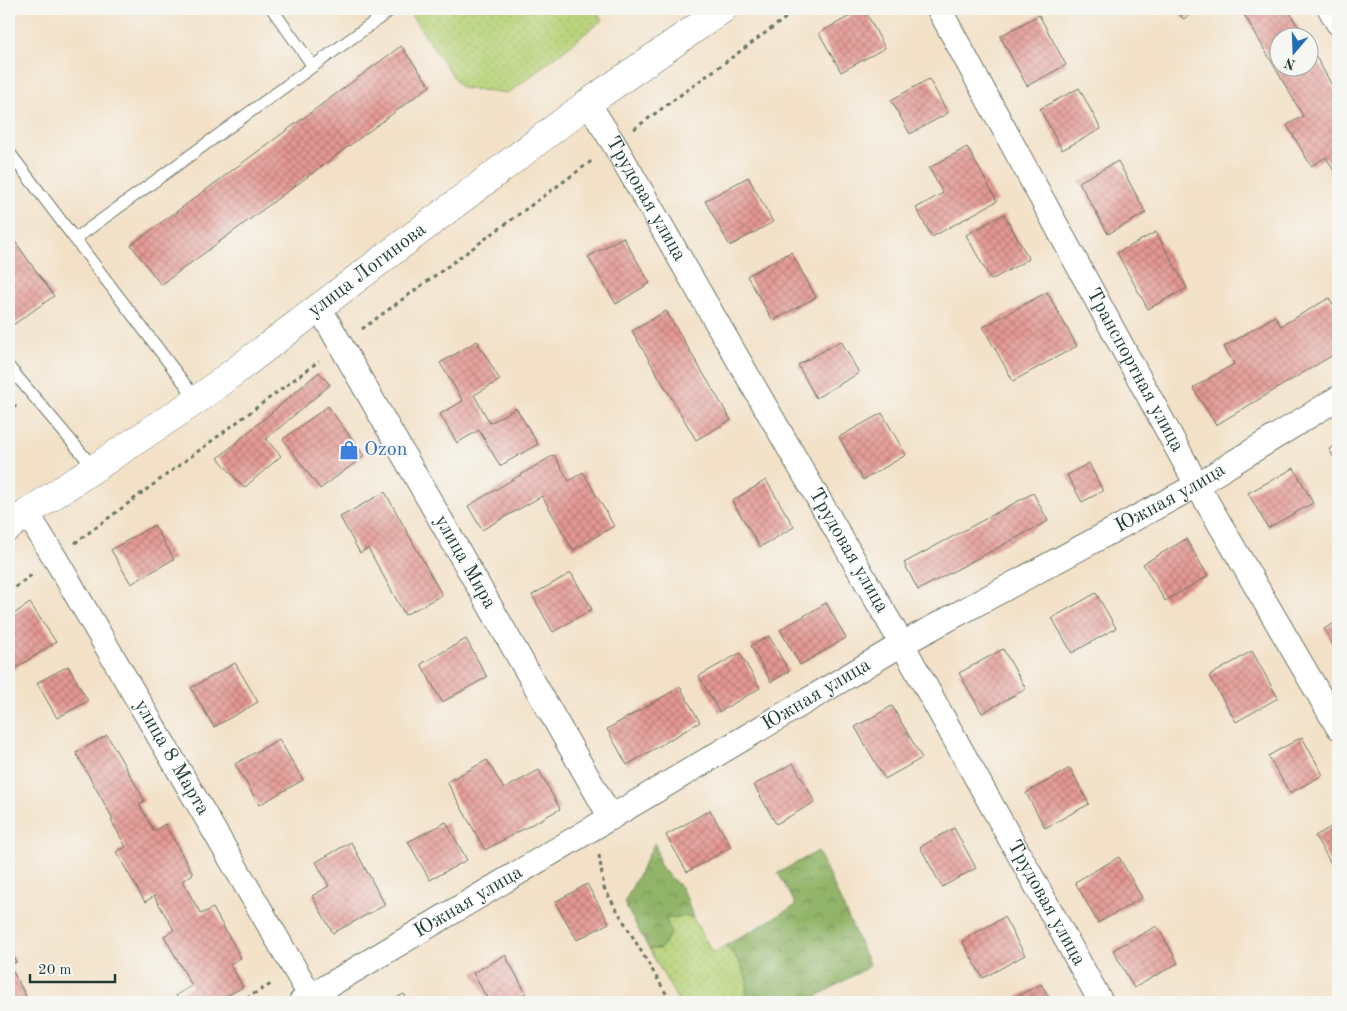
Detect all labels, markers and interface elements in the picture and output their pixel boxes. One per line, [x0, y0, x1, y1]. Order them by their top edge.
north arrow [1270, 28, 1320, 78]
text: N [1282, 55, 1297, 72]
street label: Трудовая улица [602, 133, 689, 265]
street label: улица Логинова [305, 219, 430, 321]
street label: Транспортная улица [1082, 285, 1187, 456]
shop icon: Ozon [338, 439, 360, 461]
place label: Ozon [364, 440, 408, 460]
street label: Южная улица [1112, 460, 1229, 537]
street label: Трудовая улица [805, 485, 892, 617]
street label: улица Мира [430, 512, 500, 613]
street label: Южная улица [759, 655, 874, 735]
street label: улица 8 Марта [130, 696, 213, 819]
street label: Трудовая улица [1003, 837, 1089, 969]
street label: Южная улица [411, 862, 526, 942]
scale bar [30, 951, 115, 983]
text: 20 m [38, 963, 72, 978]

